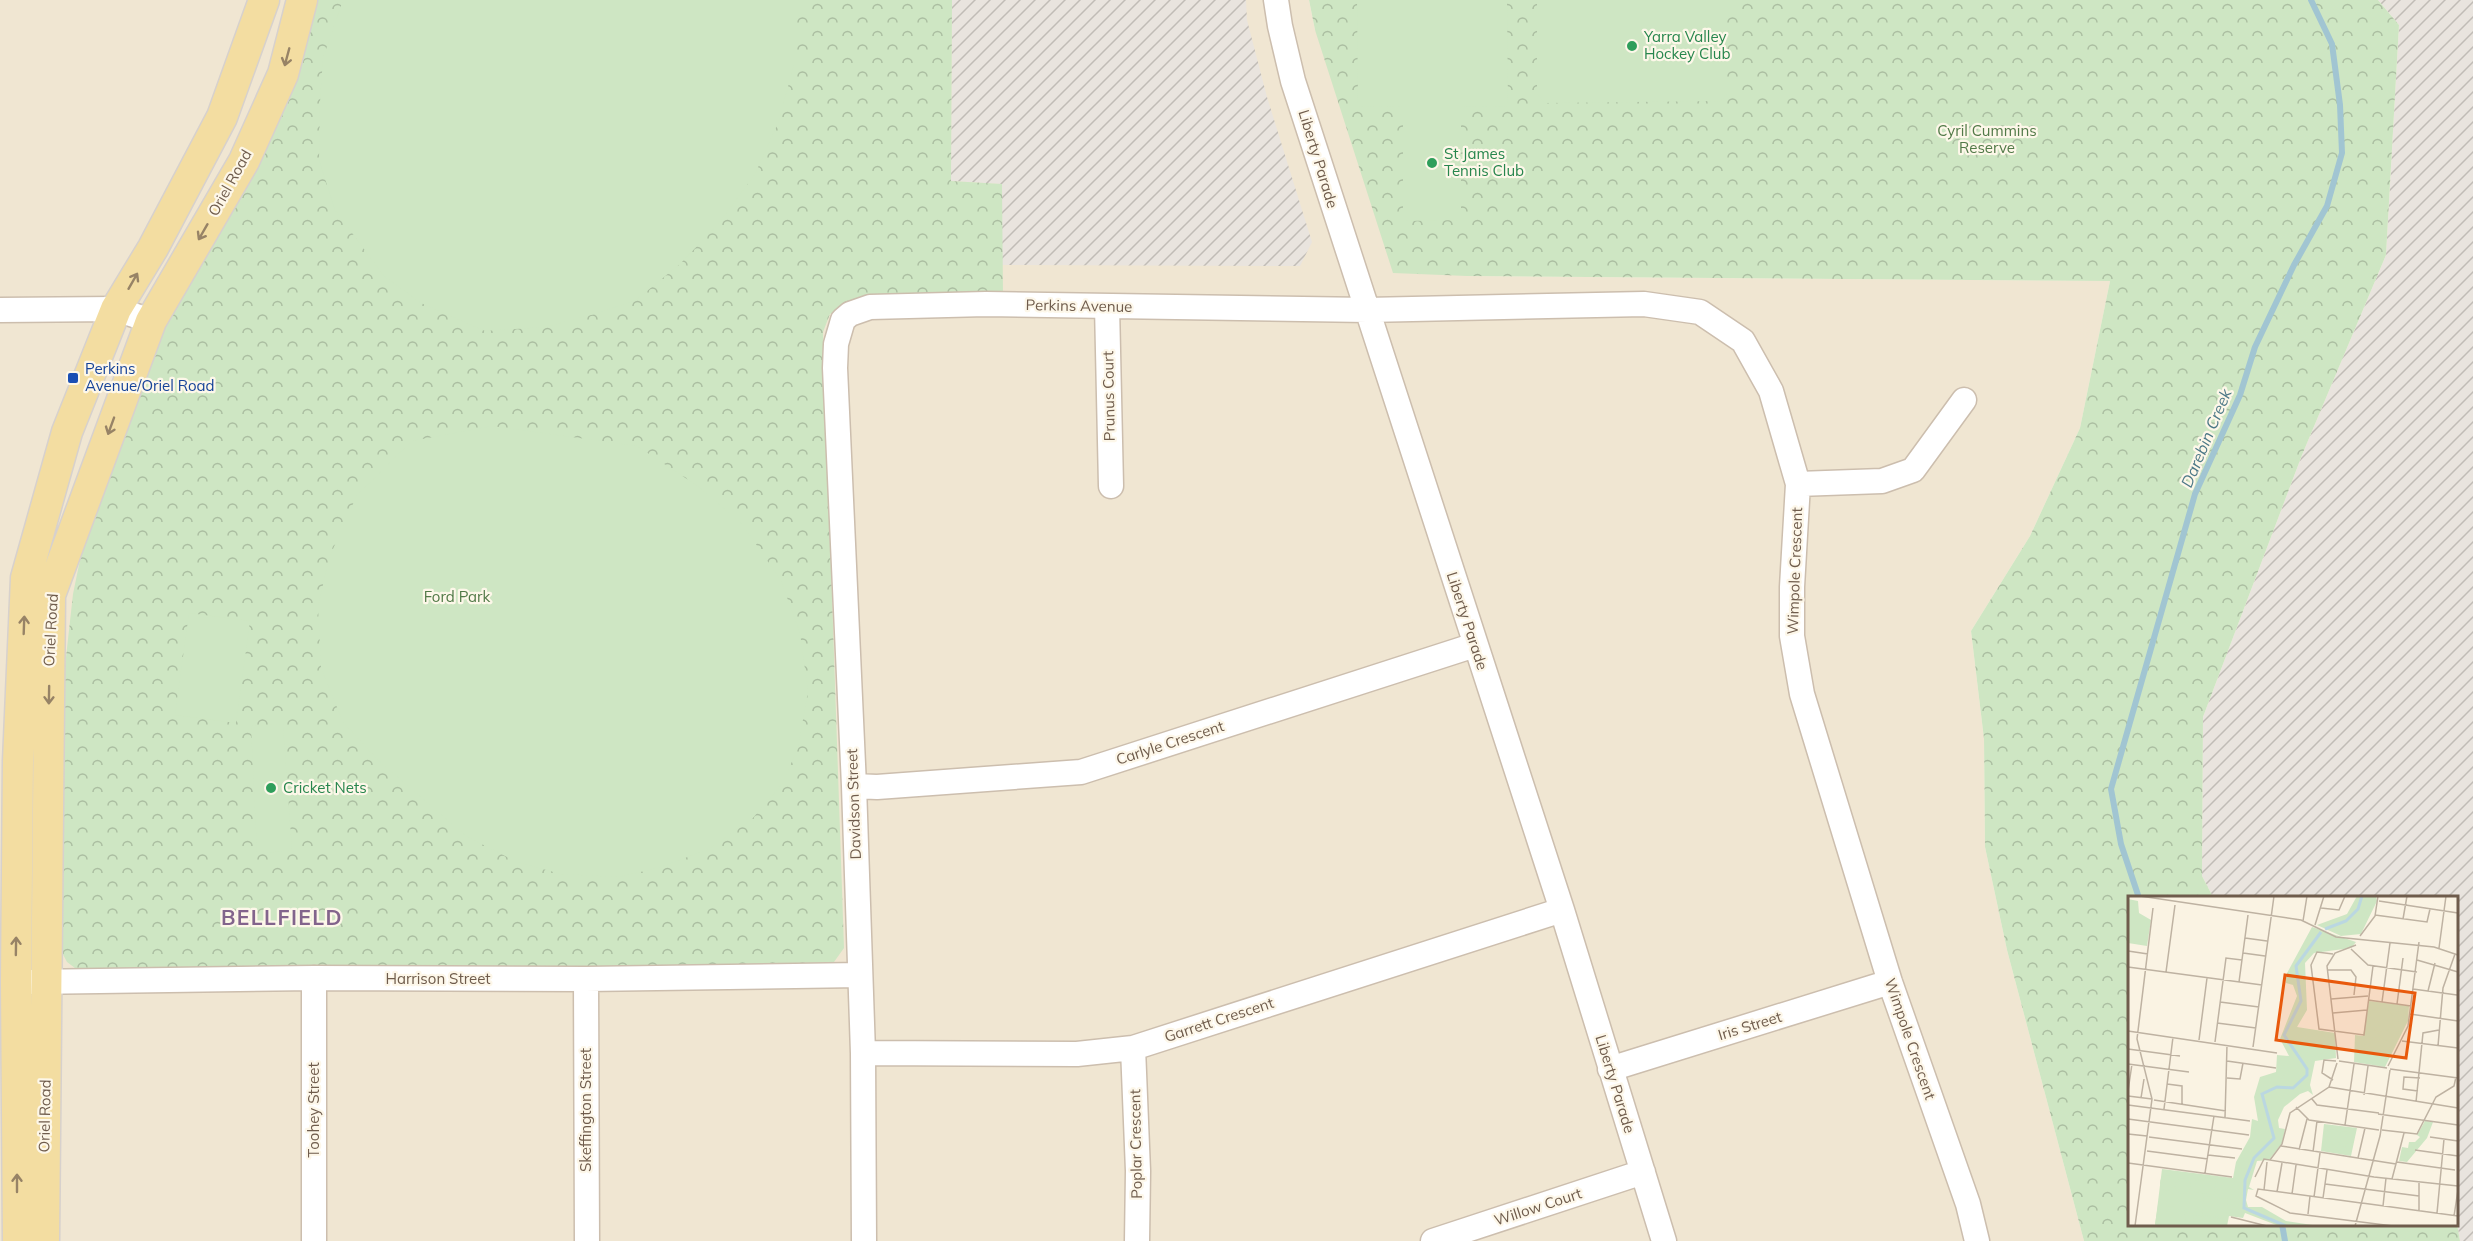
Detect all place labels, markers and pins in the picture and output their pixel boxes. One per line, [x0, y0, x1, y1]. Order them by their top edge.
place label: Yarra Valley Hockey Club [1643, 27, 1730, 63]
marker: Yarra Valley Hockey Club [1625, 39, 1639, 53]
place label: St James Tennis Club [1444, 144, 1524, 180]
marker: St James Tennis Club [1425, 156, 1439, 170]
place label: Perkins Avenue/Oriel Road [85, 359, 214, 395]
marker: Perkins Avenue/Oriel Road [66, 371, 80, 385]
place label: Cricket Nets [283, 778, 367, 797]
marker: Cricket Nets [264, 781, 278, 795]

